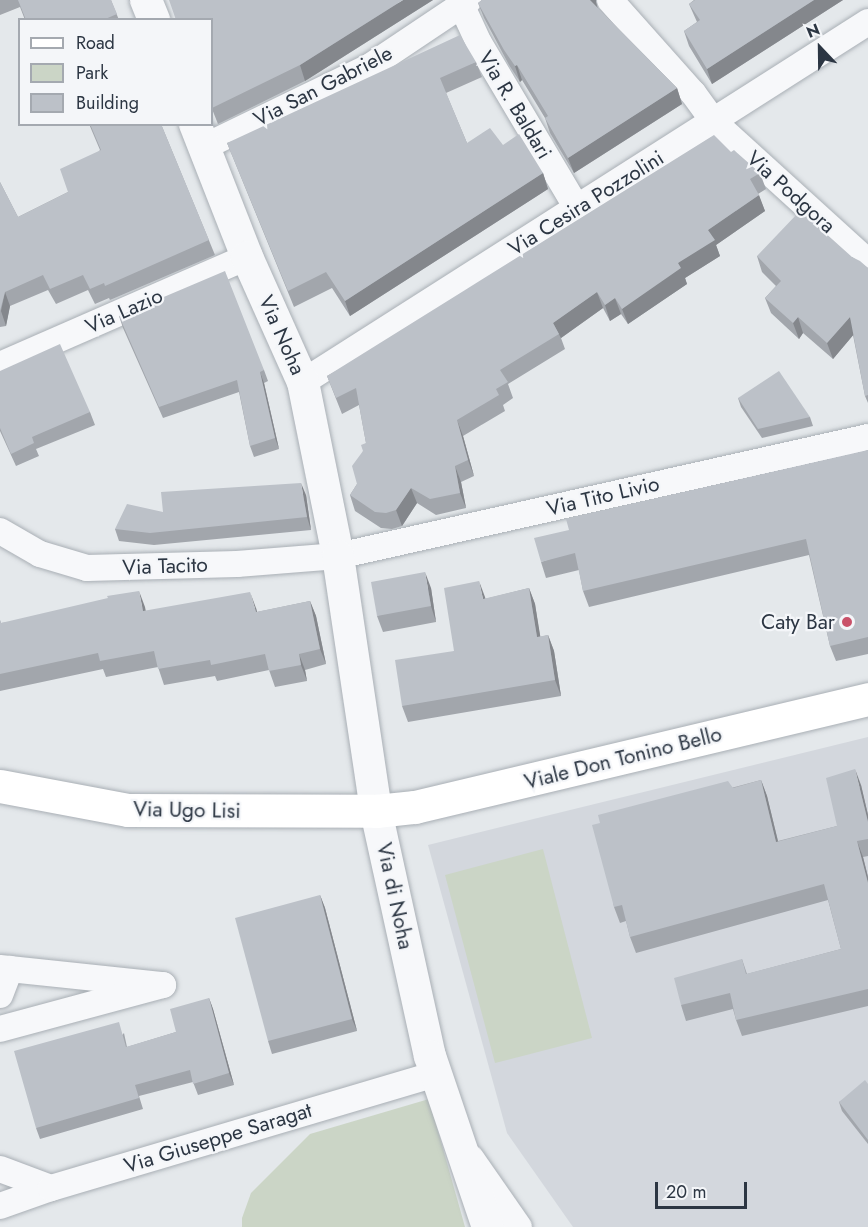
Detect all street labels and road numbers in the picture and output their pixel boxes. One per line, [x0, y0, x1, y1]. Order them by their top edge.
street label: Via San Gabriele [250, 40, 396, 132]
street label: Via R. Baldari [473, 46, 557, 164]
street label: Via Cesira Pozzolini [504, 145, 668, 261]
street label: Via Podgora [741, 146, 841, 238]
street label: Via Lazio [81, 283, 167, 339]
street label: Via Noha [253, 291, 311, 379]
street label: Via Tito Livio [544, 471, 662, 521]
street label: Via Tacito [122, 552, 208, 580]
street label: Viale Don Tonino Bello [522, 721, 724, 795]
street label: Via Ugo Lisi [133, 796, 241, 824]
street label: Via di Noha [371, 840, 419, 952]
street label: Via Giuseppe Saragat [121, 1097, 315, 1179]

